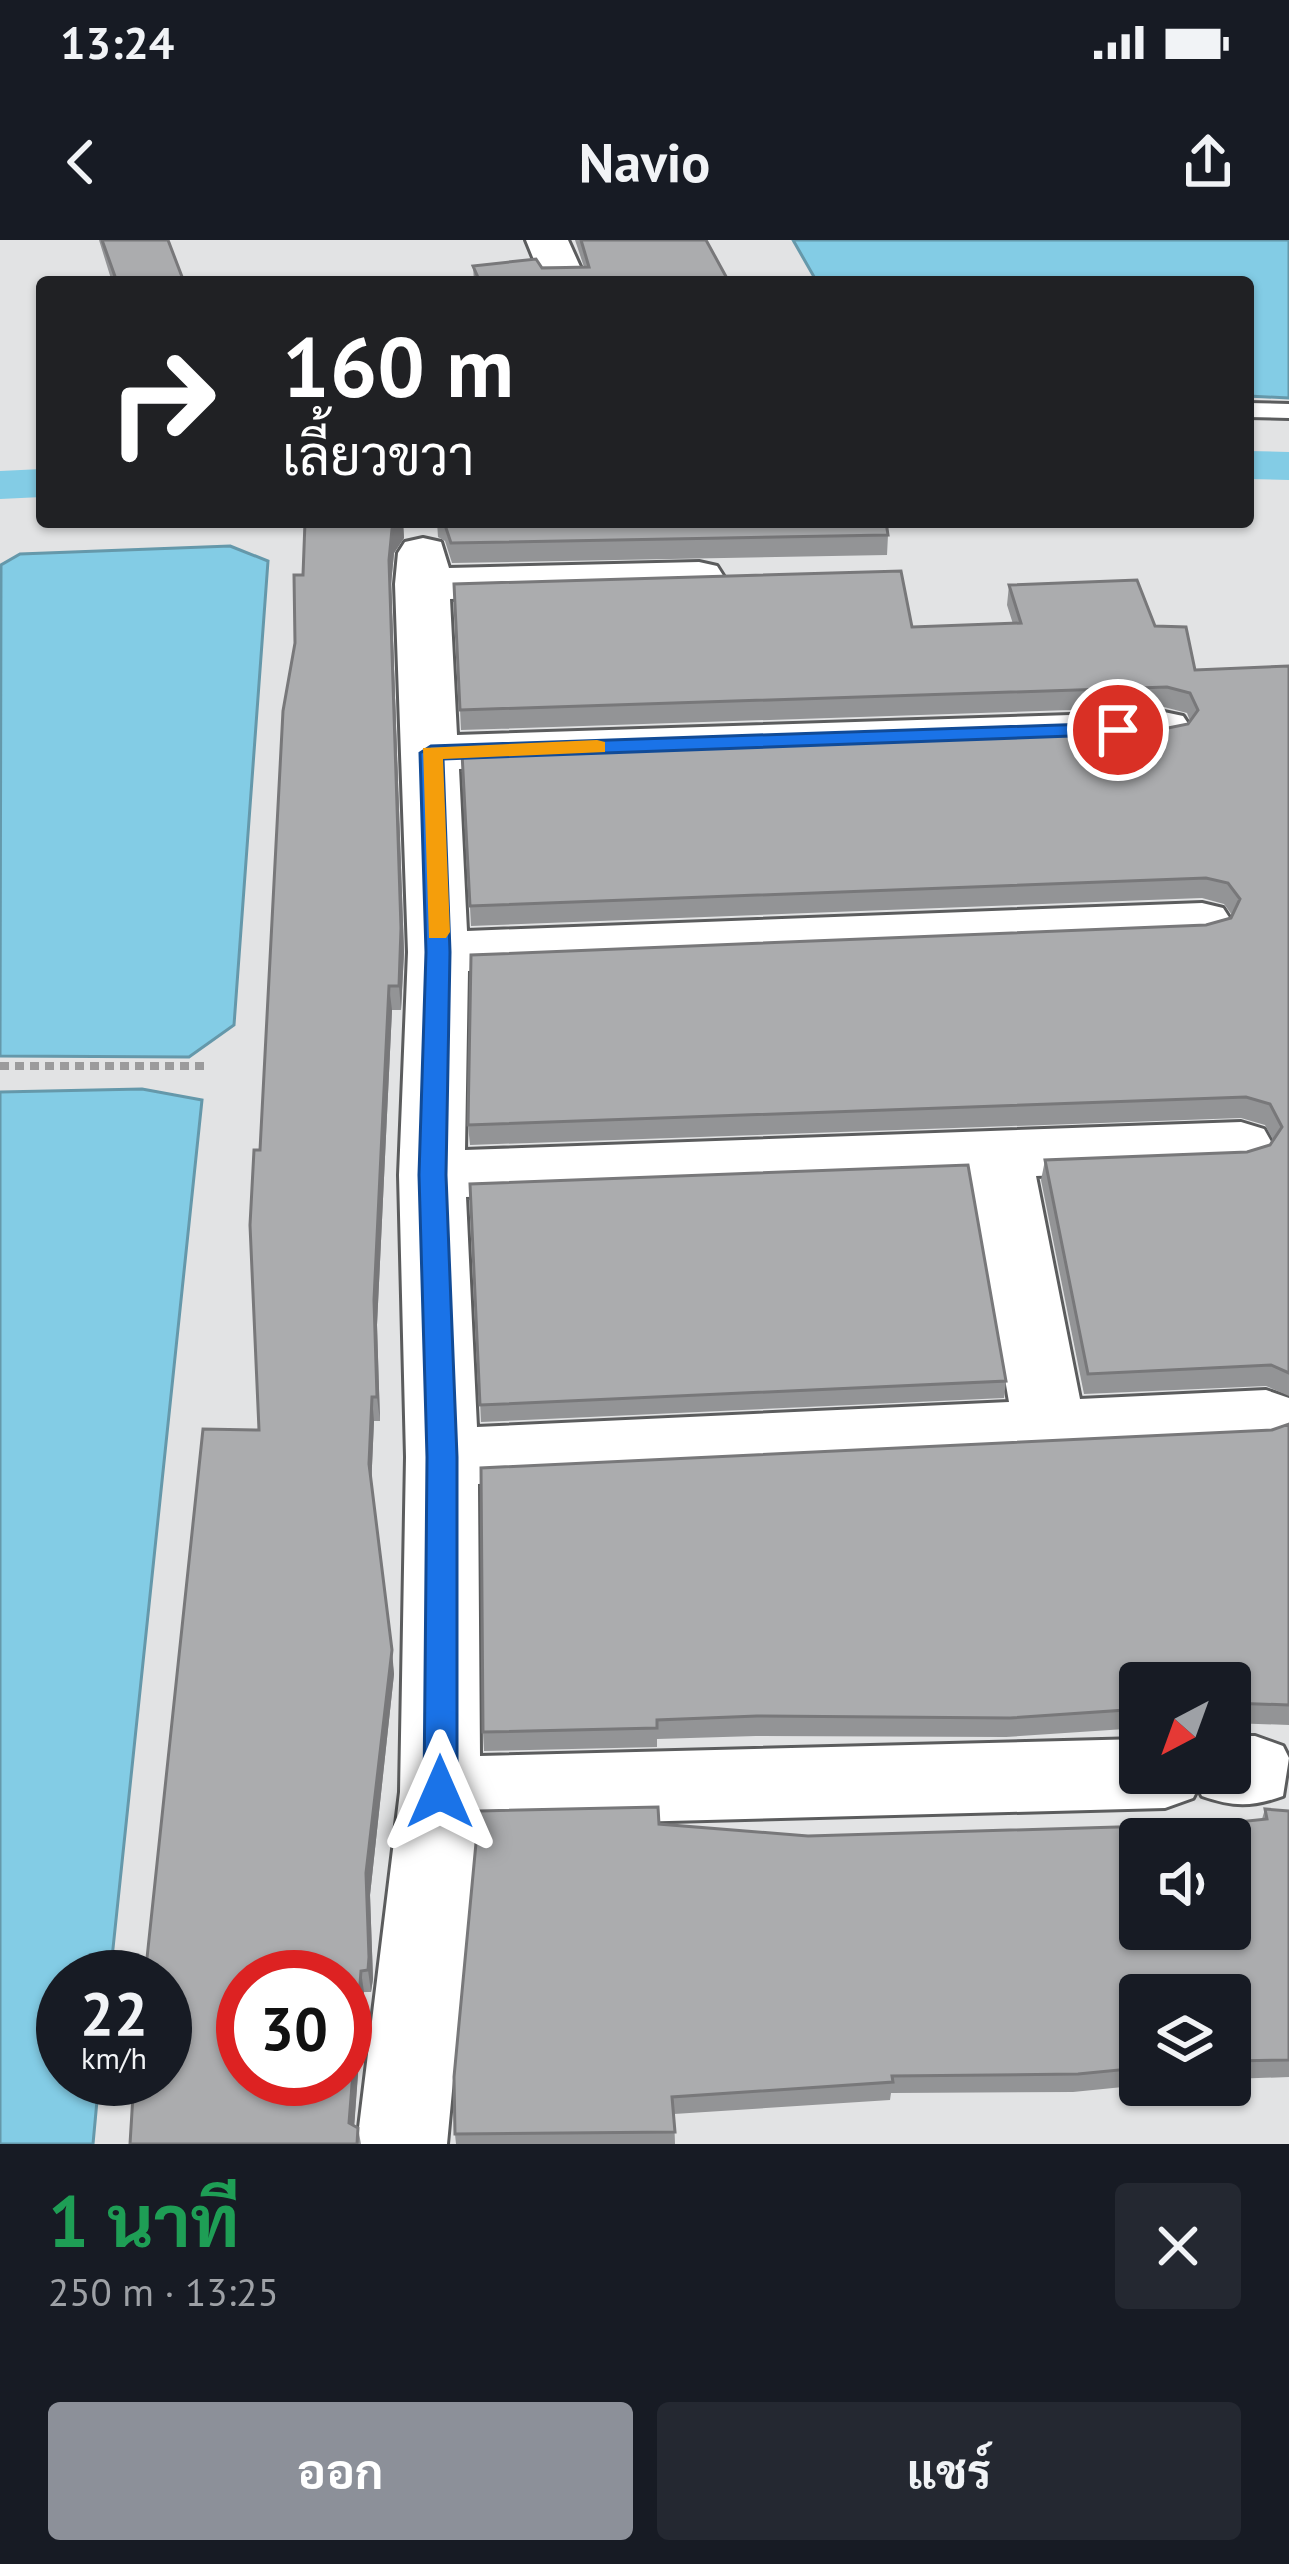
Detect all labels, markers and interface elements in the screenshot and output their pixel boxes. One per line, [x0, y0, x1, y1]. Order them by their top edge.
text: 13:24 [60, 13, 174, 71]
text: Navio [579, 127, 710, 197]
icon: back [48, 129, 114, 195]
icon: share [1175, 129, 1241, 195]
text: 160 m [282, 311, 514, 420]
icon: right [84, 324, 240, 480]
text: เลี้ยวขวา [282, 420, 475, 490]
pin [1067, 679, 1169, 781]
icon: arrive [1085, 697, 1151, 763]
north arrow [1119, 1662, 1251, 1794]
map controls [1119, 1662, 1251, 2106]
position arrow [377, 1729, 503, 1855]
button: sound [1119, 1818, 1251, 1950]
speed limit sign: 30 [216, 1950, 372, 2106]
text: 22 [80, 1974, 148, 2052]
button: layers [1119, 1974, 1251, 2106]
text: km/h [81, 2038, 147, 2077]
text: 1 นาที [48, 2174, 239, 2267]
button: close [1115, 2183, 1241, 2309]
text: 250 m · 13:25 [48, 2266, 279, 2317]
button: ออก [48, 2402, 633, 2540]
button: แชร์ [657, 2402, 1241, 2540]

